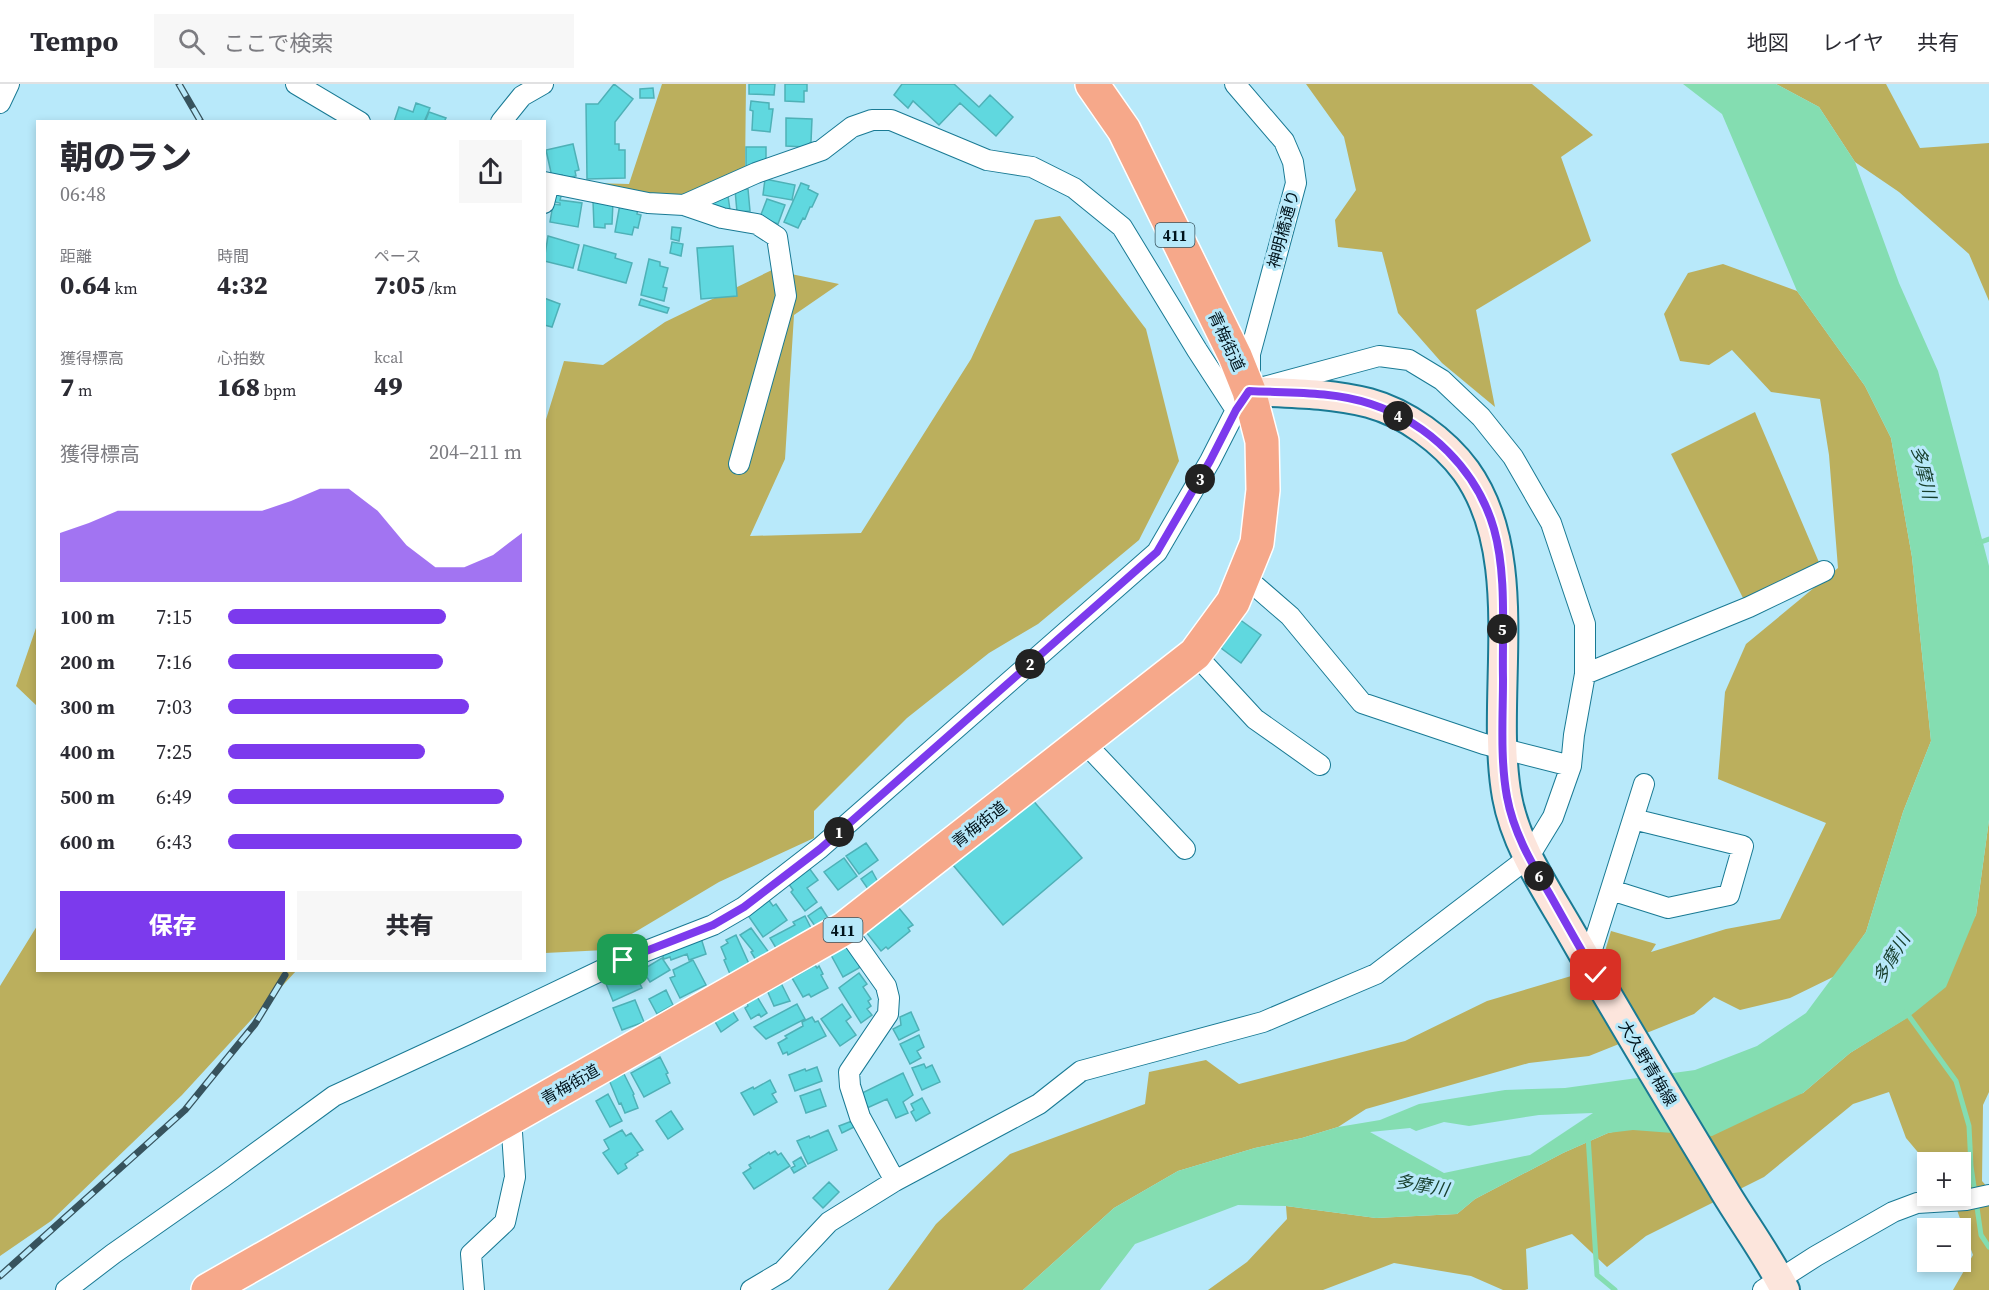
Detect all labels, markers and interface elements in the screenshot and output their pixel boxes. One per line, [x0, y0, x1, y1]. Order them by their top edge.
search box [154, 14, 574, 68]
text: Tempo [30, 22, 118, 60]
icon: search [175, 25, 208, 58]
text: ここで検索 [223, 28, 333, 58]
text: 地図 [1747, 28, 1789, 57]
text: レイヤ [1822, 28, 1884, 57]
text: 共有 [1917, 28, 1959, 57]
text: 朝のラン [60, 135, 192, 180]
button: share [459, 140, 522, 203]
text: 06:48 [60, 180, 106, 208]
street label: 神明橋通り [1262, 188, 1304, 270]
road number: 411 [1156, 223, 1194, 247]
text: 距離 [60, 245, 92, 267]
text: 時間 [217, 245, 249, 267]
text: ペース [374, 245, 421, 267]
text: 0.64 [60, 267, 111, 303]
text: 4:32 [217, 267, 268, 303]
text: 7:05 [374, 267, 425, 303]
text: km [111, 277, 138, 299]
text: /km [425, 277, 457, 299]
street label: 青梅街道 [1204, 307, 1250, 375]
text: kcal [374, 346, 403, 368]
text: 獲得標高 [60, 347, 124, 369]
text: 心拍数 [217, 347, 265, 369]
text: 49 [374, 368, 403, 404]
text: 7 [60, 369, 74, 405]
text: 168 [217, 369, 260, 405]
text: m [74, 379, 92, 401]
text: bpm [260, 379, 297, 401]
pin: 4 [1383, 401, 1413, 431]
text: 4 [1394, 405, 1402, 427]
text: 204–211 m [429, 438, 522, 466]
text: 獲得標高 [60, 440, 140, 468]
water label: 多摩川 [1906, 443, 1943, 503]
pin: 3 [1185, 464, 1215, 494]
text: 3 [1196, 468, 1204, 490]
text: 100 m [60, 603, 115, 631]
text: 7:15 [156, 603, 192, 631]
pin: 5 [1487, 614, 1517, 644]
text: 5 [1498, 618, 1506, 640]
text: 200 m [60, 648, 115, 676]
text: 7:16 [156, 648, 192, 676]
pin: 2 [1015, 649, 1045, 679]
text: 2 [1026, 653, 1034, 675]
text: 300 m [60, 693, 115, 721]
text: 7:03 [156, 693, 192, 721]
text: 400 m [60, 738, 115, 766]
text: 7:25 [156, 738, 192, 766]
text: 500 m [60, 783, 115, 811]
text: 6:49 [156, 783, 192, 811]
street label: 青梅街道 [947, 796, 1011, 852]
pin: 1 [824, 817, 854, 847]
text: 1 [835, 821, 843, 843]
text: 600 m [60, 828, 115, 856]
text: 6:43 [156, 828, 192, 856]
pin: 6 [1524, 861, 1554, 891]
text: 6 [1535, 865, 1543, 887]
button: 保存 [60, 891, 285, 960]
button: 共有 [297, 891, 522, 960]
road number: 411 [824, 918, 862, 942]
water label: 多摩川 [1866, 927, 1917, 988]
pin [597, 934, 648, 985]
icon: arrive [606, 943, 639, 976]
pin [1570, 949, 1621, 1000]
icon: check [1579, 958, 1612, 991]
street label: 大久野青梅線 [1614, 1016, 1682, 1110]
street label: 青梅街道 [537, 1058, 603, 1110]
map controls [1917, 1152, 1971, 1272]
button: + [1917, 1152, 1971, 1206]
water label: 多摩川 [1393, 1168, 1453, 1202]
button: − [1917, 1218, 1971, 1272]

